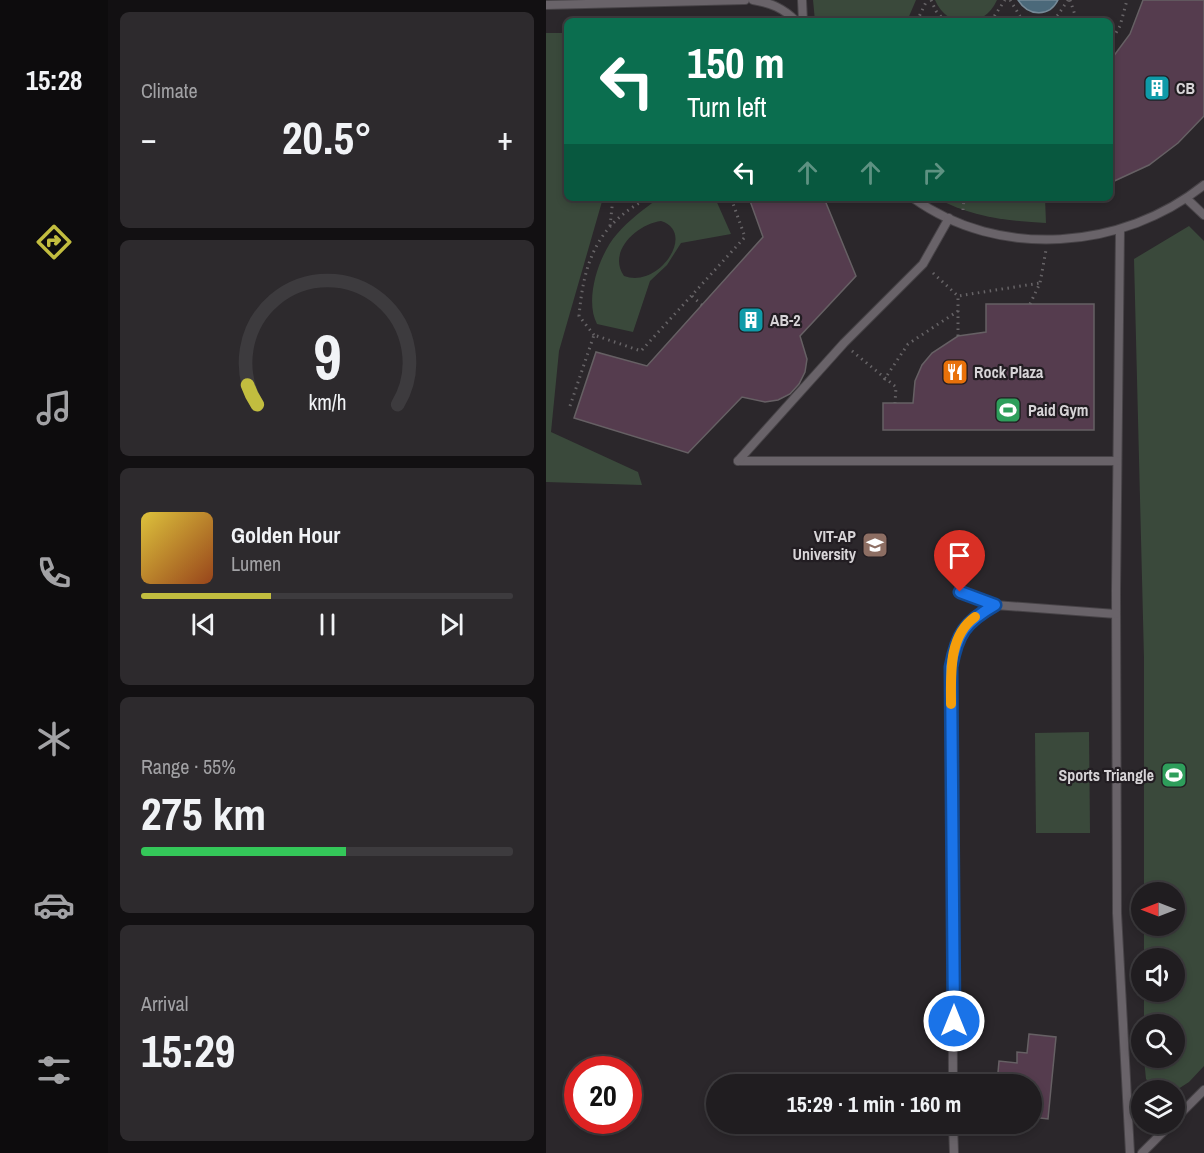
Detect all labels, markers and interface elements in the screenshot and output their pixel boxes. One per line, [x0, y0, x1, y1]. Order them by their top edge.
text: 150 m [687, 35, 785, 91]
icon: left [588, 42, 666, 120]
text: 15:28 [26, 62, 82, 98]
building icon: CB [1142, 73, 1172, 103]
text: Climate [141, 77, 198, 104]
place label: CB [1176, 77, 1195, 99]
text: Turn left [687, 89, 766, 125]
text: 20.5° [282, 107, 372, 168]
text: − [141, 116, 157, 160]
text: + [497, 116, 513, 160]
icon: left [728, 156, 761, 189]
icon: ahead [791, 156, 824, 189]
icon: ahead [854, 156, 887, 189]
icon: right [917, 156, 950, 189]
icon: directions [33, 221, 75, 263]
building icon: AB-2 [736, 305, 766, 335]
place label: AB-2 [770, 309, 801, 331]
text: 9 [313, 314, 341, 398]
restaurant icon: Rock Plaza [940, 357, 970, 387]
place label: Rock Plaza [974, 361, 1044, 383]
icon: music [33, 387, 75, 429]
text: km/h [308, 389, 346, 418]
sports icon: Paid Gym [993, 395, 1023, 425]
place label: Paid Gym [1028, 399, 1089, 421]
text: Golden Hour [231, 520, 340, 550]
place label: VIT-AP University [793, 525, 857, 565]
school or university icon: VIT-AP University [860, 530, 890, 560]
pin [934, 530, 985, 592]
icon: arrive [943, 539, 976, 572]
text: Lumen [231, 550, 281, 577]
icon: phone [33, 552, 75, 594]
icon: previous [187, 608, 220, 641]
icon: pause [311, 608, 344, 641]
icon: next [435, 608, 468, 641]
icon: climate [33, 718, 75, 760]
text: Range · 55% [141, 753, 236, 780]
sports icon: Sports Triangle [1159, 760, 1189, 790]
place label: Sports Triangle [1058, 764, 1154, 786]
text: 275 km [141, 783, 266, 844]
north arrow [1131, 882, 1185, 936]
map controls [1131, 882, 1185, 1134]
icon: car [33, 884, 75, 926]
button: sound [1131, 948, 1185, 1002]
position arrow [922, 989, 986, 1053]
text: Arrival [141, 990, 188, 1017]
button: search [1131, 1014, 1185, 1068]
text: 15:29 [141, 1020, 235, 1081]
icon: filters [33, 1049, 75, 1091]
speed limit sign: 20 [564, 1056, 642, 1134]
button: layers [1131, 1080, 1185, 1134]
text: 15:29 · 1 min · 160 m [787, 1089, 961, 1119]

